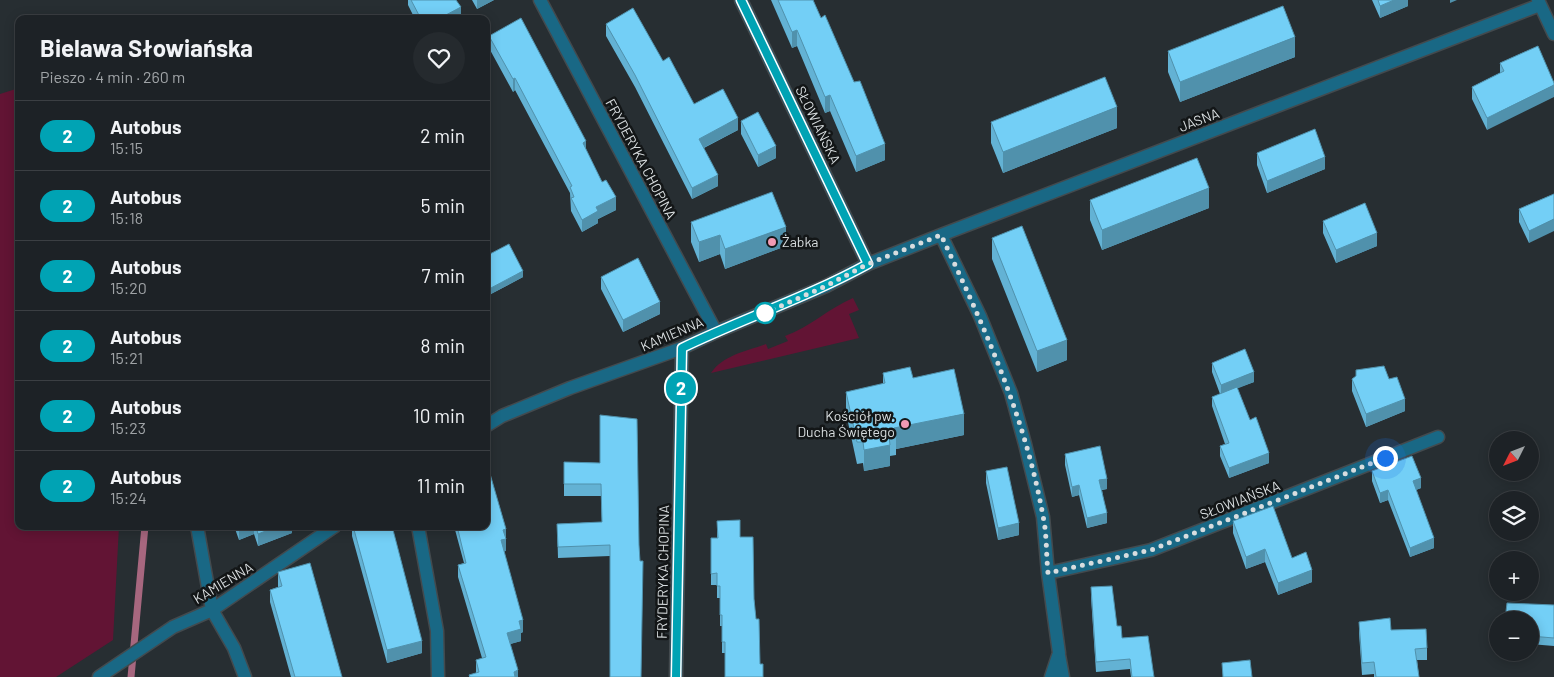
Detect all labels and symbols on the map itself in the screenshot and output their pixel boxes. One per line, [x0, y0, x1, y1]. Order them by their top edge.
street label: SŁOWIAŃSKA [792, 83, 845, 167]
street label: FRYDERYKA CHOPINA [602, 96, 681, 222]
street label: JASNA [1176, 104, 1222, 135]
place label: Żabka [782, 233, 819, 250]
marker: Żabka [766, 236, 778, 248]
unlabelled marker [754, 302, 776, 324]
street label: KAMIENNA [638, 312, 706, 354]
line badge: 2 [665, 372, 697, 404]
place label: Kościół pw. Ducha Świętego [798, 407, 895, 440]
marker: Kościół pw. Ducha Świętego [899, 418, 911, 430]
north arrow [1489, 431, 1539, 481]
your location [1373, 446, 1398, 471]
street label: SŁOWIAŃSKA [1197, 476, 1283, 523]
street label: FRYDERYKA CHOPINA [653, 504, 672, 639]
street label: KAMIENNA [190, 558, 256, 607]

